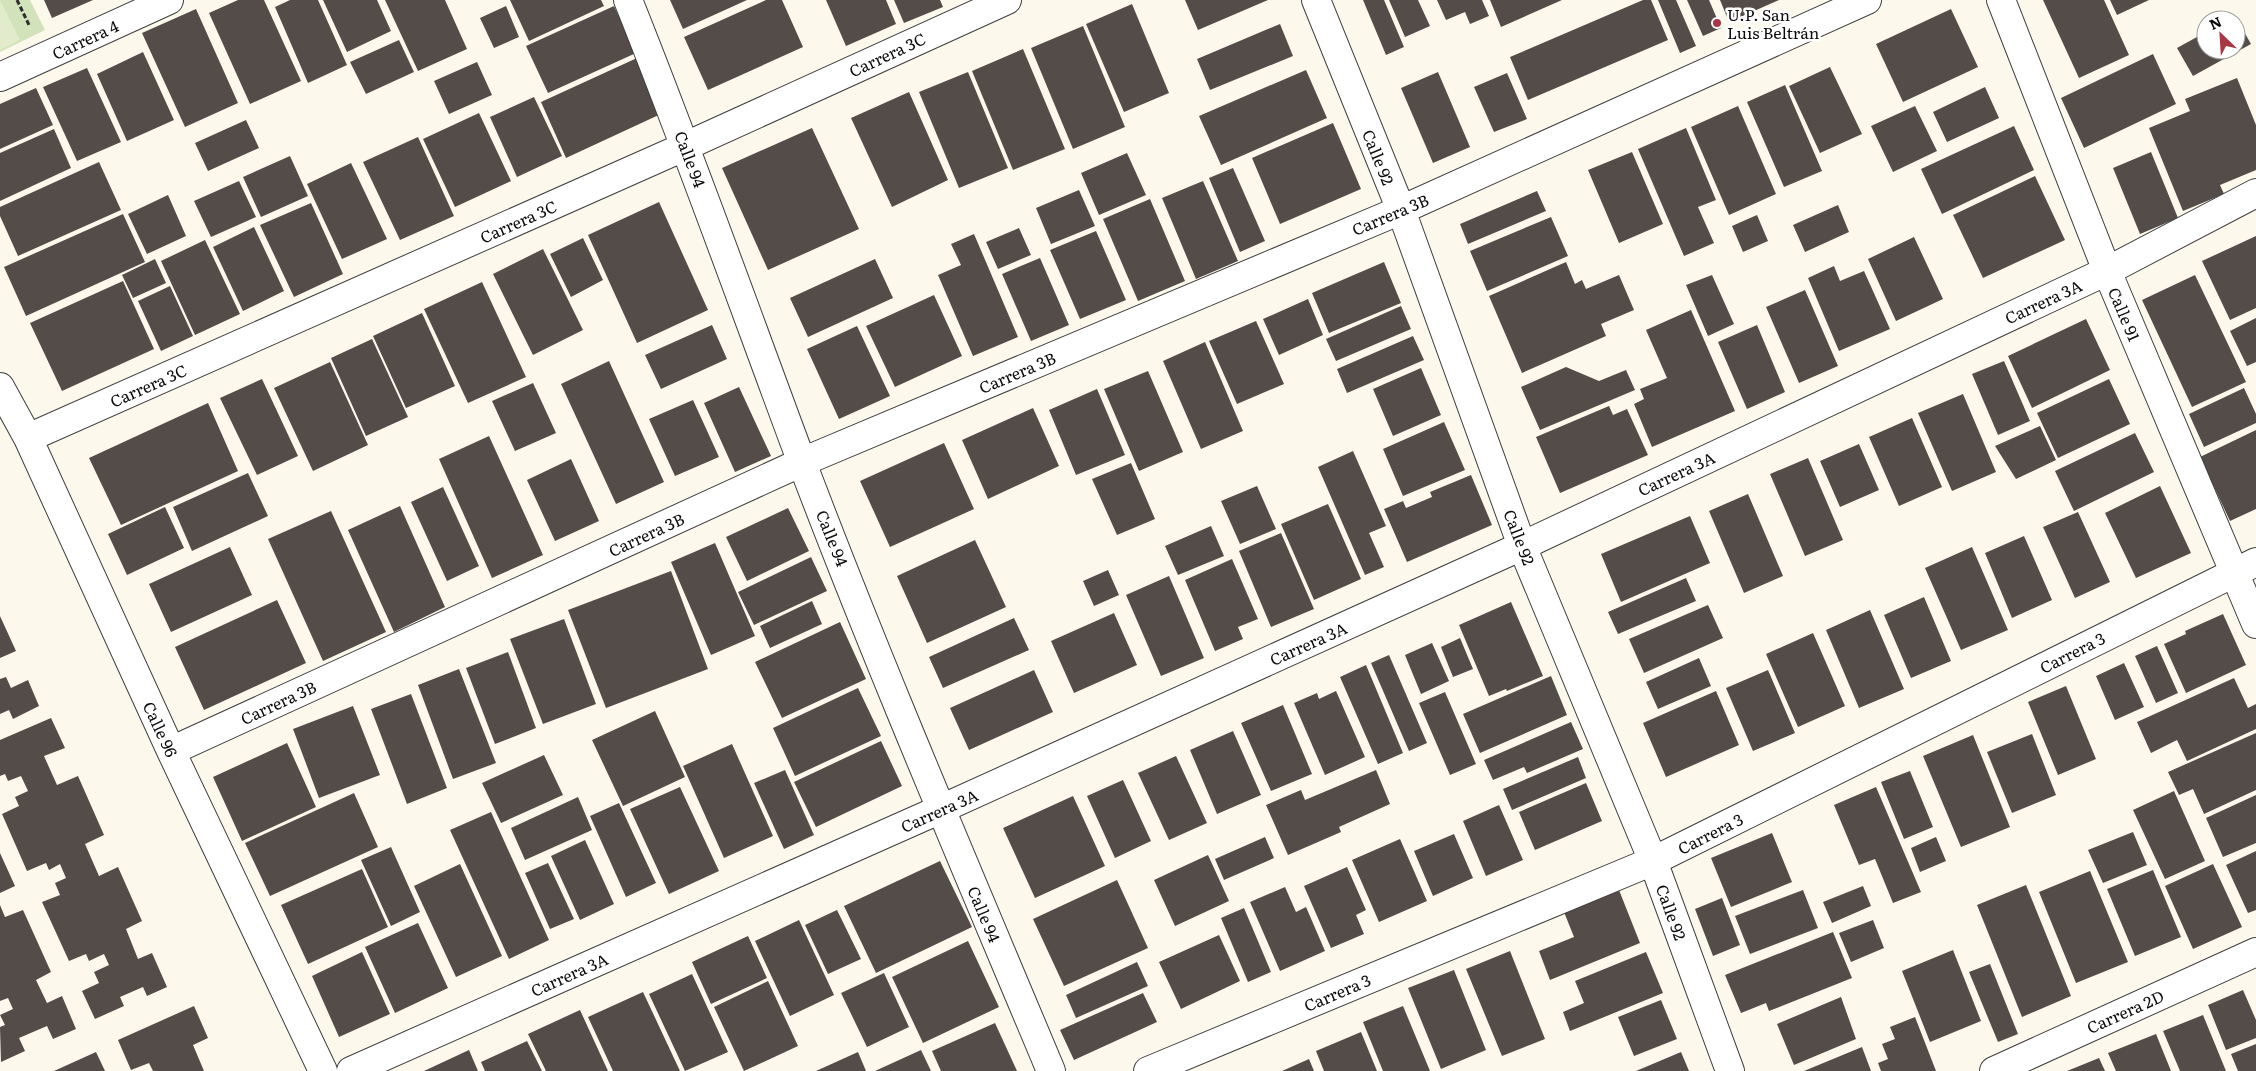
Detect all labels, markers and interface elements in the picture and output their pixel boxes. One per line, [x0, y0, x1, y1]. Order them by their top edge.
place label: U.P. San Luis Beltrán [1727, 2, 1820, 44]
north arrow [2196, 10, 2246, 60]
text: N [2206, 11, 2225, 34]
street label: Carrera 4 [48, 13, 122, 65]
marker: U.P. San Luis Beltrán [1711, 17, 1723, 29]
street label: Carrera 3C [845, 26, 929, 82]
street label: Calle 92 [1357, 126, 1401, 188]
street label: Calle 94 [669, 127, 713, 191]
street label: Carrera 3B [1348, 187, 1432, 241]
street label: Carrera 3C [476, 193, 560, 249]
street label: Carrera 3A [2001, 273, 2086, 329]
street label: Calle 91 [2103, 283, 2147, 345]
street label: Carrera 3B [975, 345, 1059, 399]
street label: Carrera 3C [106, 357, 190, 413]
street label: Carrera 3A [1634, 445, 1719, 501]
street label: Carrera 3B [604, 506, 688, 562]
street label: Calle 94 [811, 506, 855, 570]
street label: Calle 92 [1498, 506, 1542, 568]
street label: Carrera 3A [1265, 615, 1351, 671]
street label: Carrera 3 [2035, 625, 2109, 679]
street label: Carrera 3B [236, 674, 320, 730]
street label: Calle 96 [138, 697, 184, 761]
street label: Carrera 3A [896, 782, 982, 838]
street label: Carrera 3 [1673, 806, 1747, 860]
street label: Calle 92 [1651, 881, 1693, 943]
street label: Calle 94 [962, 882, 1008, 946]
street label: Carrera 3A [526, 946, 612, 1002]
street label: Carrera 3 [1300, 967, 1374, 1017]
street label: Carrera 2D [2082, 983, 2168, 1039]

